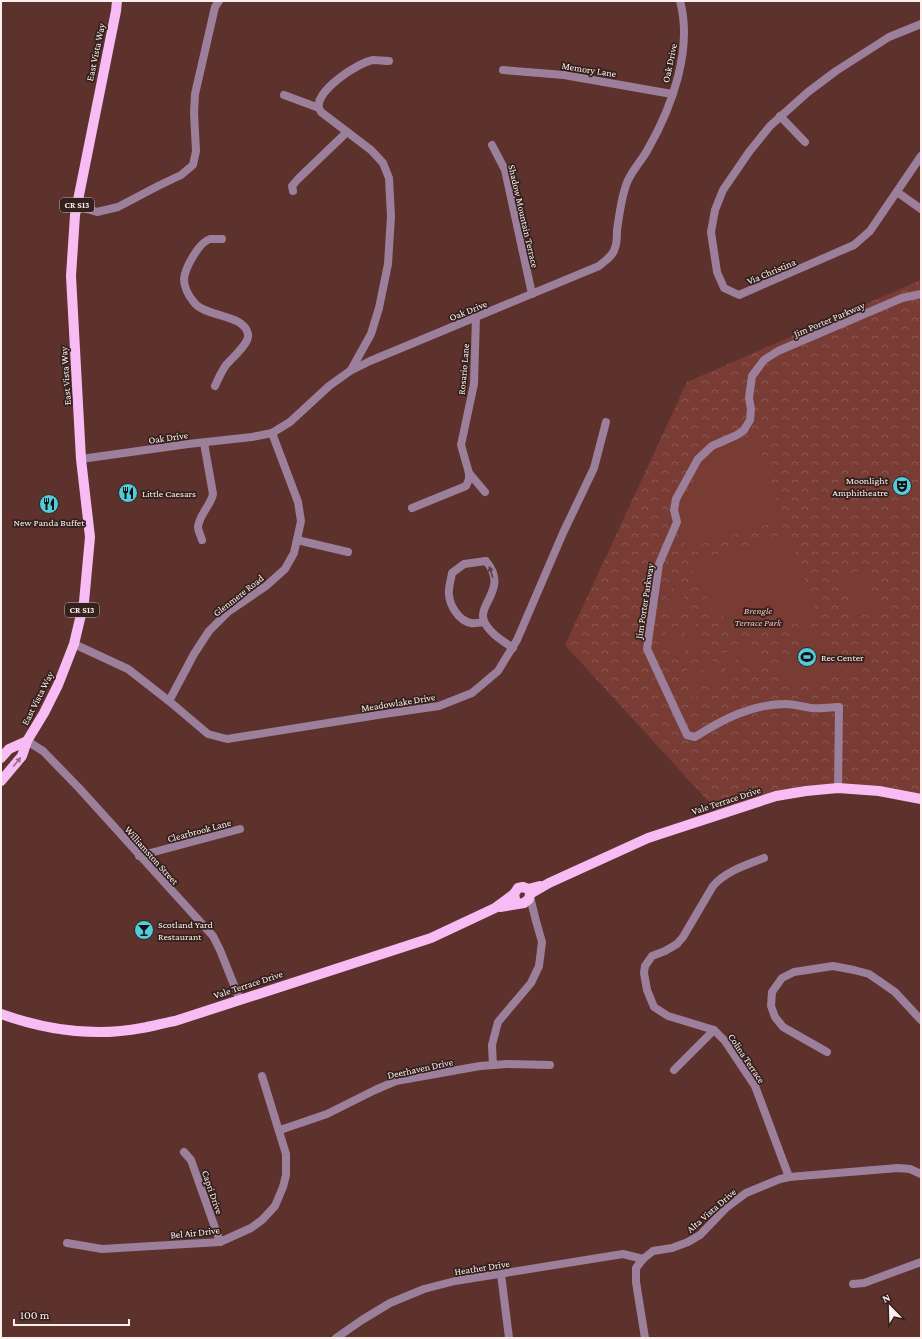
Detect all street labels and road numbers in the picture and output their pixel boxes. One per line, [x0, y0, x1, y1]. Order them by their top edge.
street label: East Vista Way [84, 22, 107, 82]
street label: Oak Drive [660, 42, 679, 84]
street label: Memory Lane [561, 60, 618, 79]
street label: Shadow Mountain Terrace [506, 164, 541, 269]
road number: CR S13 [60, 198, 94, 212]
street label: Via Christina [745, 256, 798, 287]
street label: Oak Drive [448, 298, 489, 323]
street label: Jim Porter Parkway [791, 299, 867, 340]
street label: Rosario Lane [456, 342, 471, 395]
street label: East Vista Way [58, 346, 73, 406]
street label: Oak Drive [148, 429, 189, 446]
street label: Jim Porter Parkway [633, 562, 656, 640]
street label: Glenmere Road [211, 572, 266, 619]
road number: CR S13 [65, 603, 99, 617]
street label: East Vista Way [19, 669, 56, 727]
street label: Meadowlake Drive [360, 691, 437, 714]
street label: Vale Terrace Drive [690, 784, 763, 817]
street label: Clearbrook Lane [166, 817, 233, 844]
street label: Williamston Street [122, 824, 181, 887]
street label: Vale Terrace Drive [212, 968, 285, 1001]
street label: Colina Terrace [726, 1031, 768, 1086]
street label: Deerhaven Drive [386, 1056, 455, 1081]
street label: Capri Drive [200, 1169, 225, 1216]
street label: Alta Vista Drive [684, 1186, 739, 1235]
street label: Bel Air Drive [170, 1224, 221, 1241]
street label: Heather Drive [454, 1258, 511, 1277]

